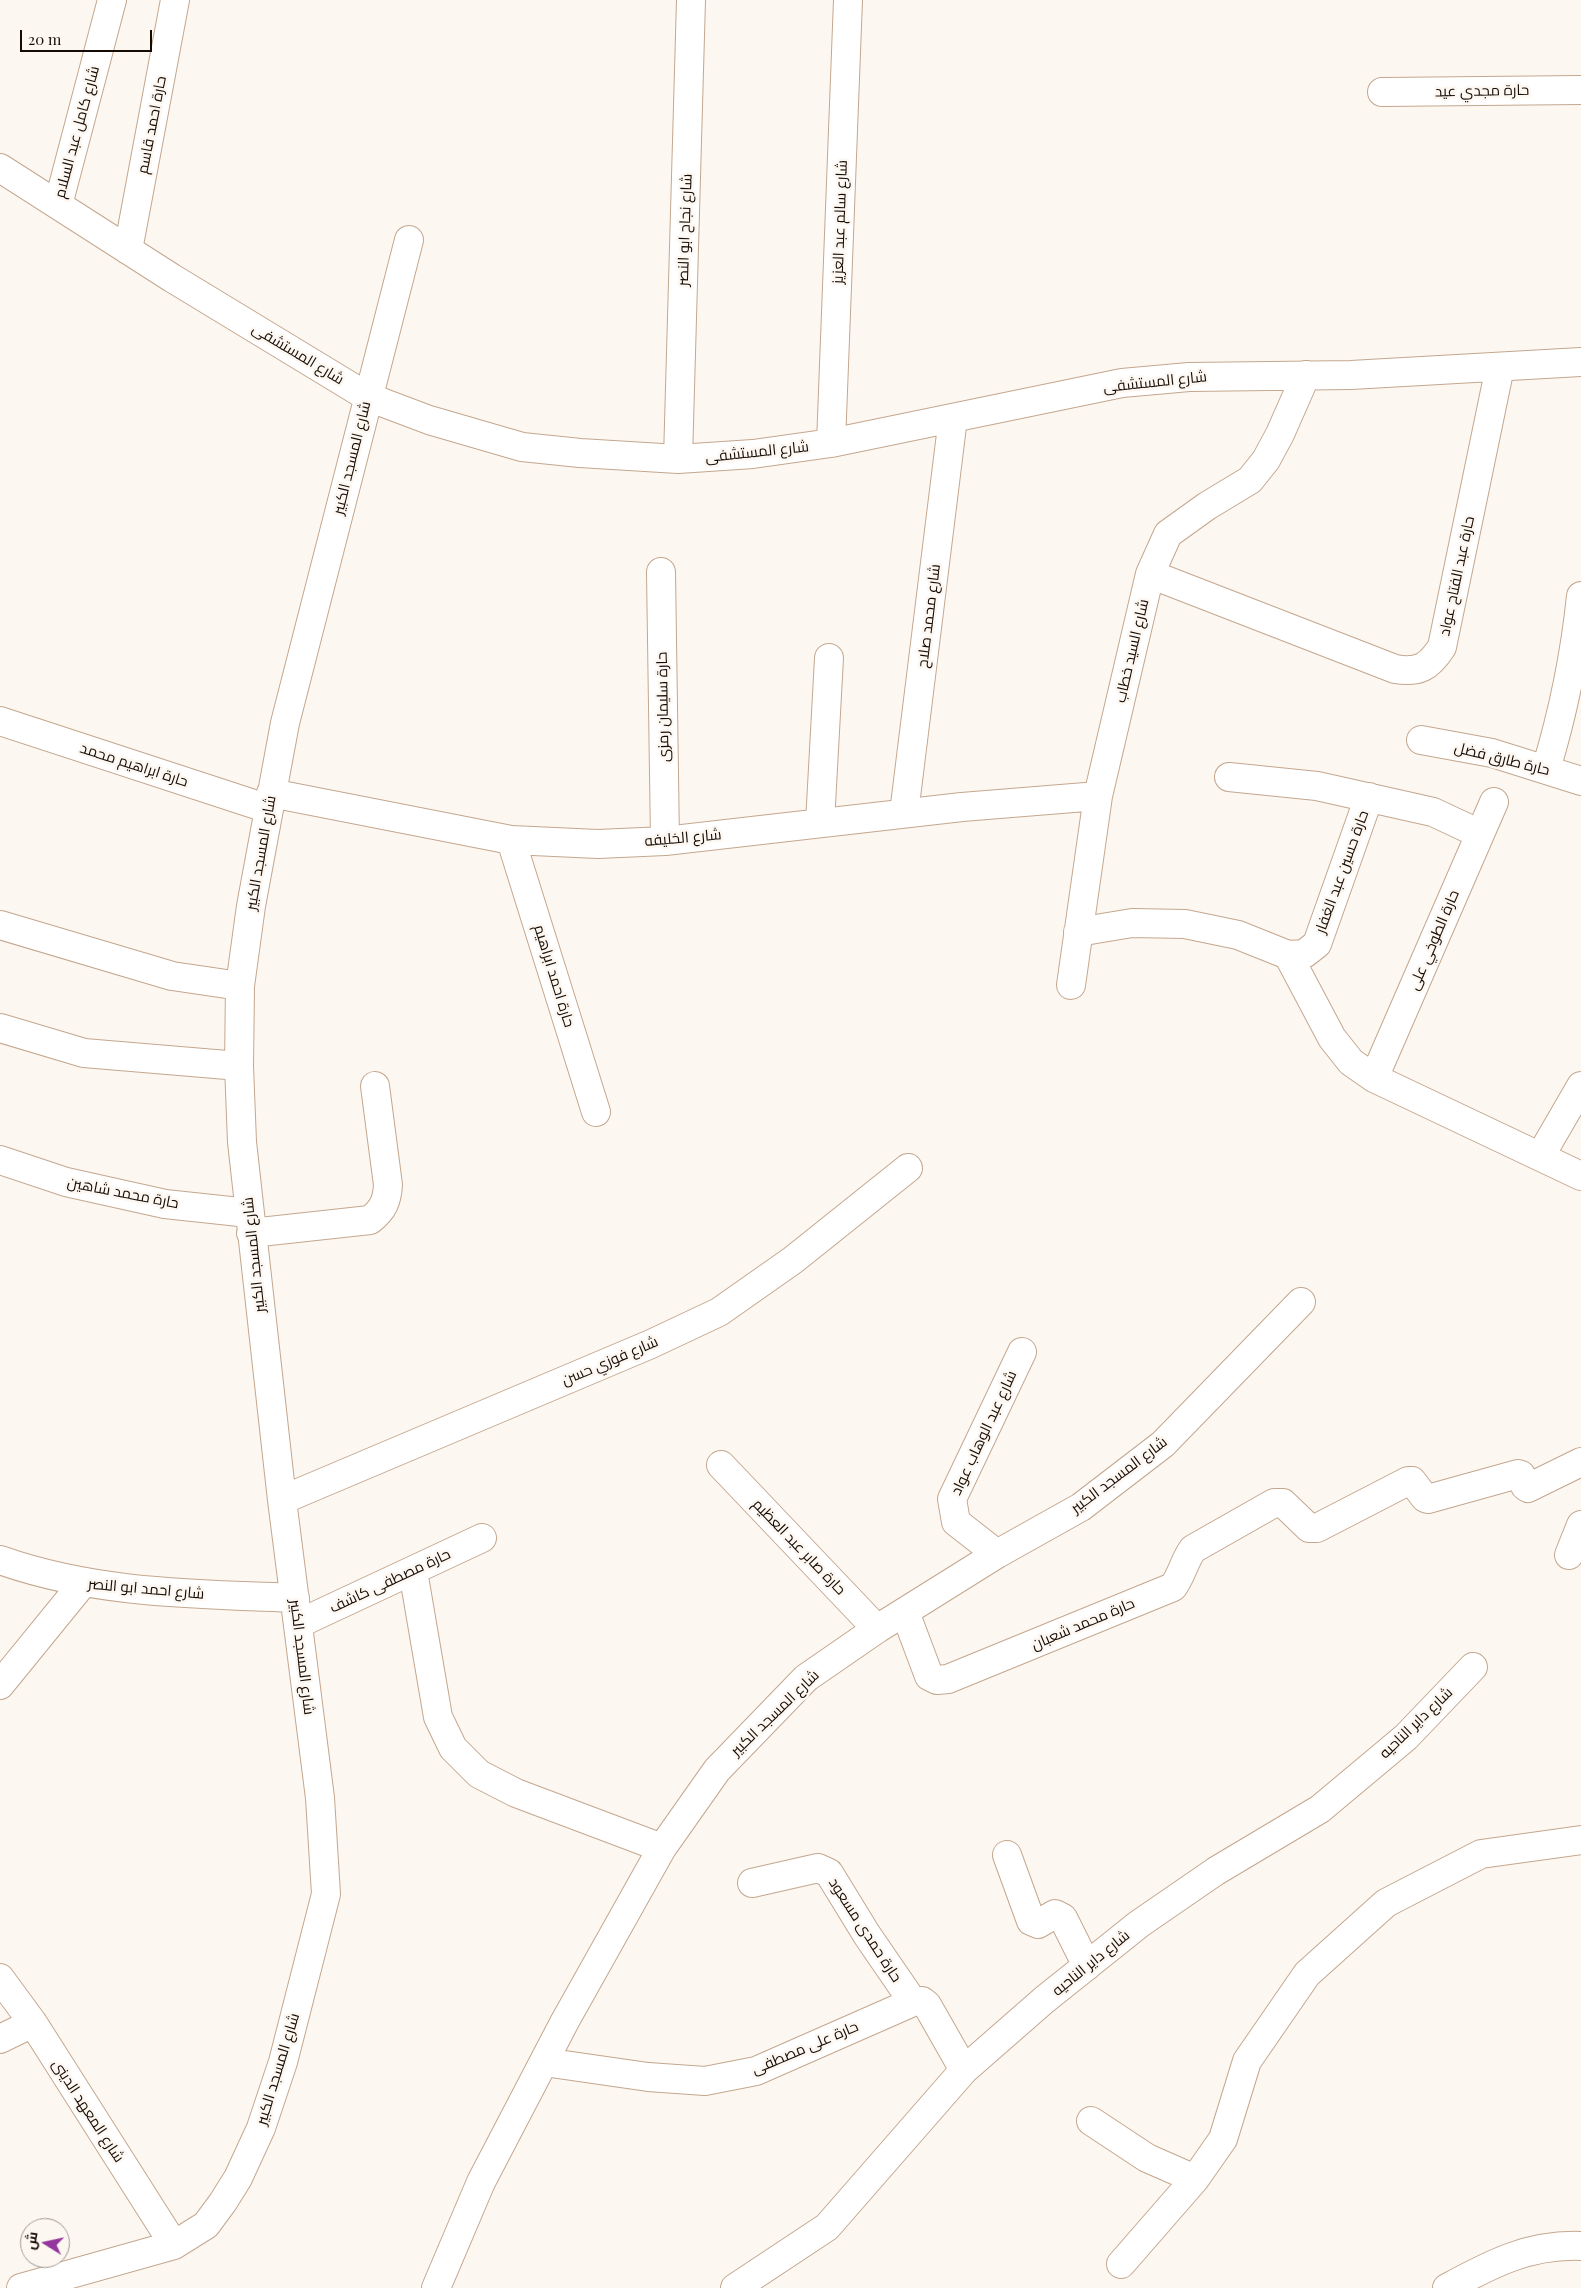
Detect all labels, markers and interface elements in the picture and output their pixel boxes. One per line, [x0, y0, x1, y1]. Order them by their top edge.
scale bar [22, 20, 155, 52]
text: 20 m [28, 29, 61, 49]
street label: شارع كامل عبد السلام [51, 64, 103, 200]
street label: حارة احمد قاسم [134, 75, 170, 175]
street label: حارة مجدي عيد [1435, 81, 1529, 101]
street label: شارع سالم عبد العزيز [829, 160, 851, 284]
street label: شارع نجاح ابو النصر [674, 173, 696, 287]
street label: شارع المستشفى [249, 319, 347, 389]
street label: شارع المستشفى [1102, 368, 1208, 396]
street label: شارع المسجد الكبير [329, 399, 375, 517]
street label: شارع المستشفى [704, 438, 810, 466]
street label: حارة عبد الفتاح عواد [1436, 514, 1478, 638]
street label: شارع محمد صلاح [914, 563, 944, 669]
street label: شارع السيد خطاب [1111, 597, 1153, 705]
street label: حارة سليمان رمزى [653, 652, 673, 762]
street label: حارة طارق فضل [1452, 738, 1552, 780]
street label: حارة ابراهيم محمد [78, 739, 190, 791]
street label: شارع المسجد الكبير [242, 794, 280, 912]
street label: حارة حسين عبد الغفار [1311, 808, 1373, 936]
street label: شارع الخليفه [644, 826, 722, 850]
street label: حارة الطوخي على [1405, 887, 1463, 993]
street label: حارة احمد ابراهيم [530, 923, 578, 1029]
street label: حارة محمد شاهين [66, 1173, 180, 1213]
street label: شارع المسجد الكبير [239, 1196, 269, 1314]
street label: شارع فوزي حسن [559, 1333, 661, 1389]
street label: شارع عبد الوهاب عواد [947, 1368, 1021, 1498]
street label: شارع المسجد الكبير [1067, 1433, 1171, 1517]
street label: حارة صابر عبد العظيم [749, 1495, 849, 1599]
street label: حارة مصطفى كاشف [327, 1545, 453, 1617]
street label: شارع احمد ابو النصر [87, 1575, 205, 1603]
street label: حارة محمد شعبان [1029, 1594, 1137, 1654]
street label: شارع المسجد الكبير [286, 1598, 318, 1716]
street label: شارع المسجد الكبير [727, 1666, 823, 1760]
street label: شارع داير الناحيه [1376, 1684, 1456, 1762]
street label: حارة حمدى مسعود [825, 1874, 905, 1986]
street label: شارع داير الناحيه [1049, 1926, 1133, 2000]
street label: شارع المسجد الكبير [252, 2011, 304, 2127]
street label: حارة على مصطفى [749, 2017, 861, 2079]
street label: شارع المعهد الدينى [48, 2056, 128, 2166]
north arrow [20, 2218, 70, 2268]
text: ش [20, 2230, 42, 2251]

